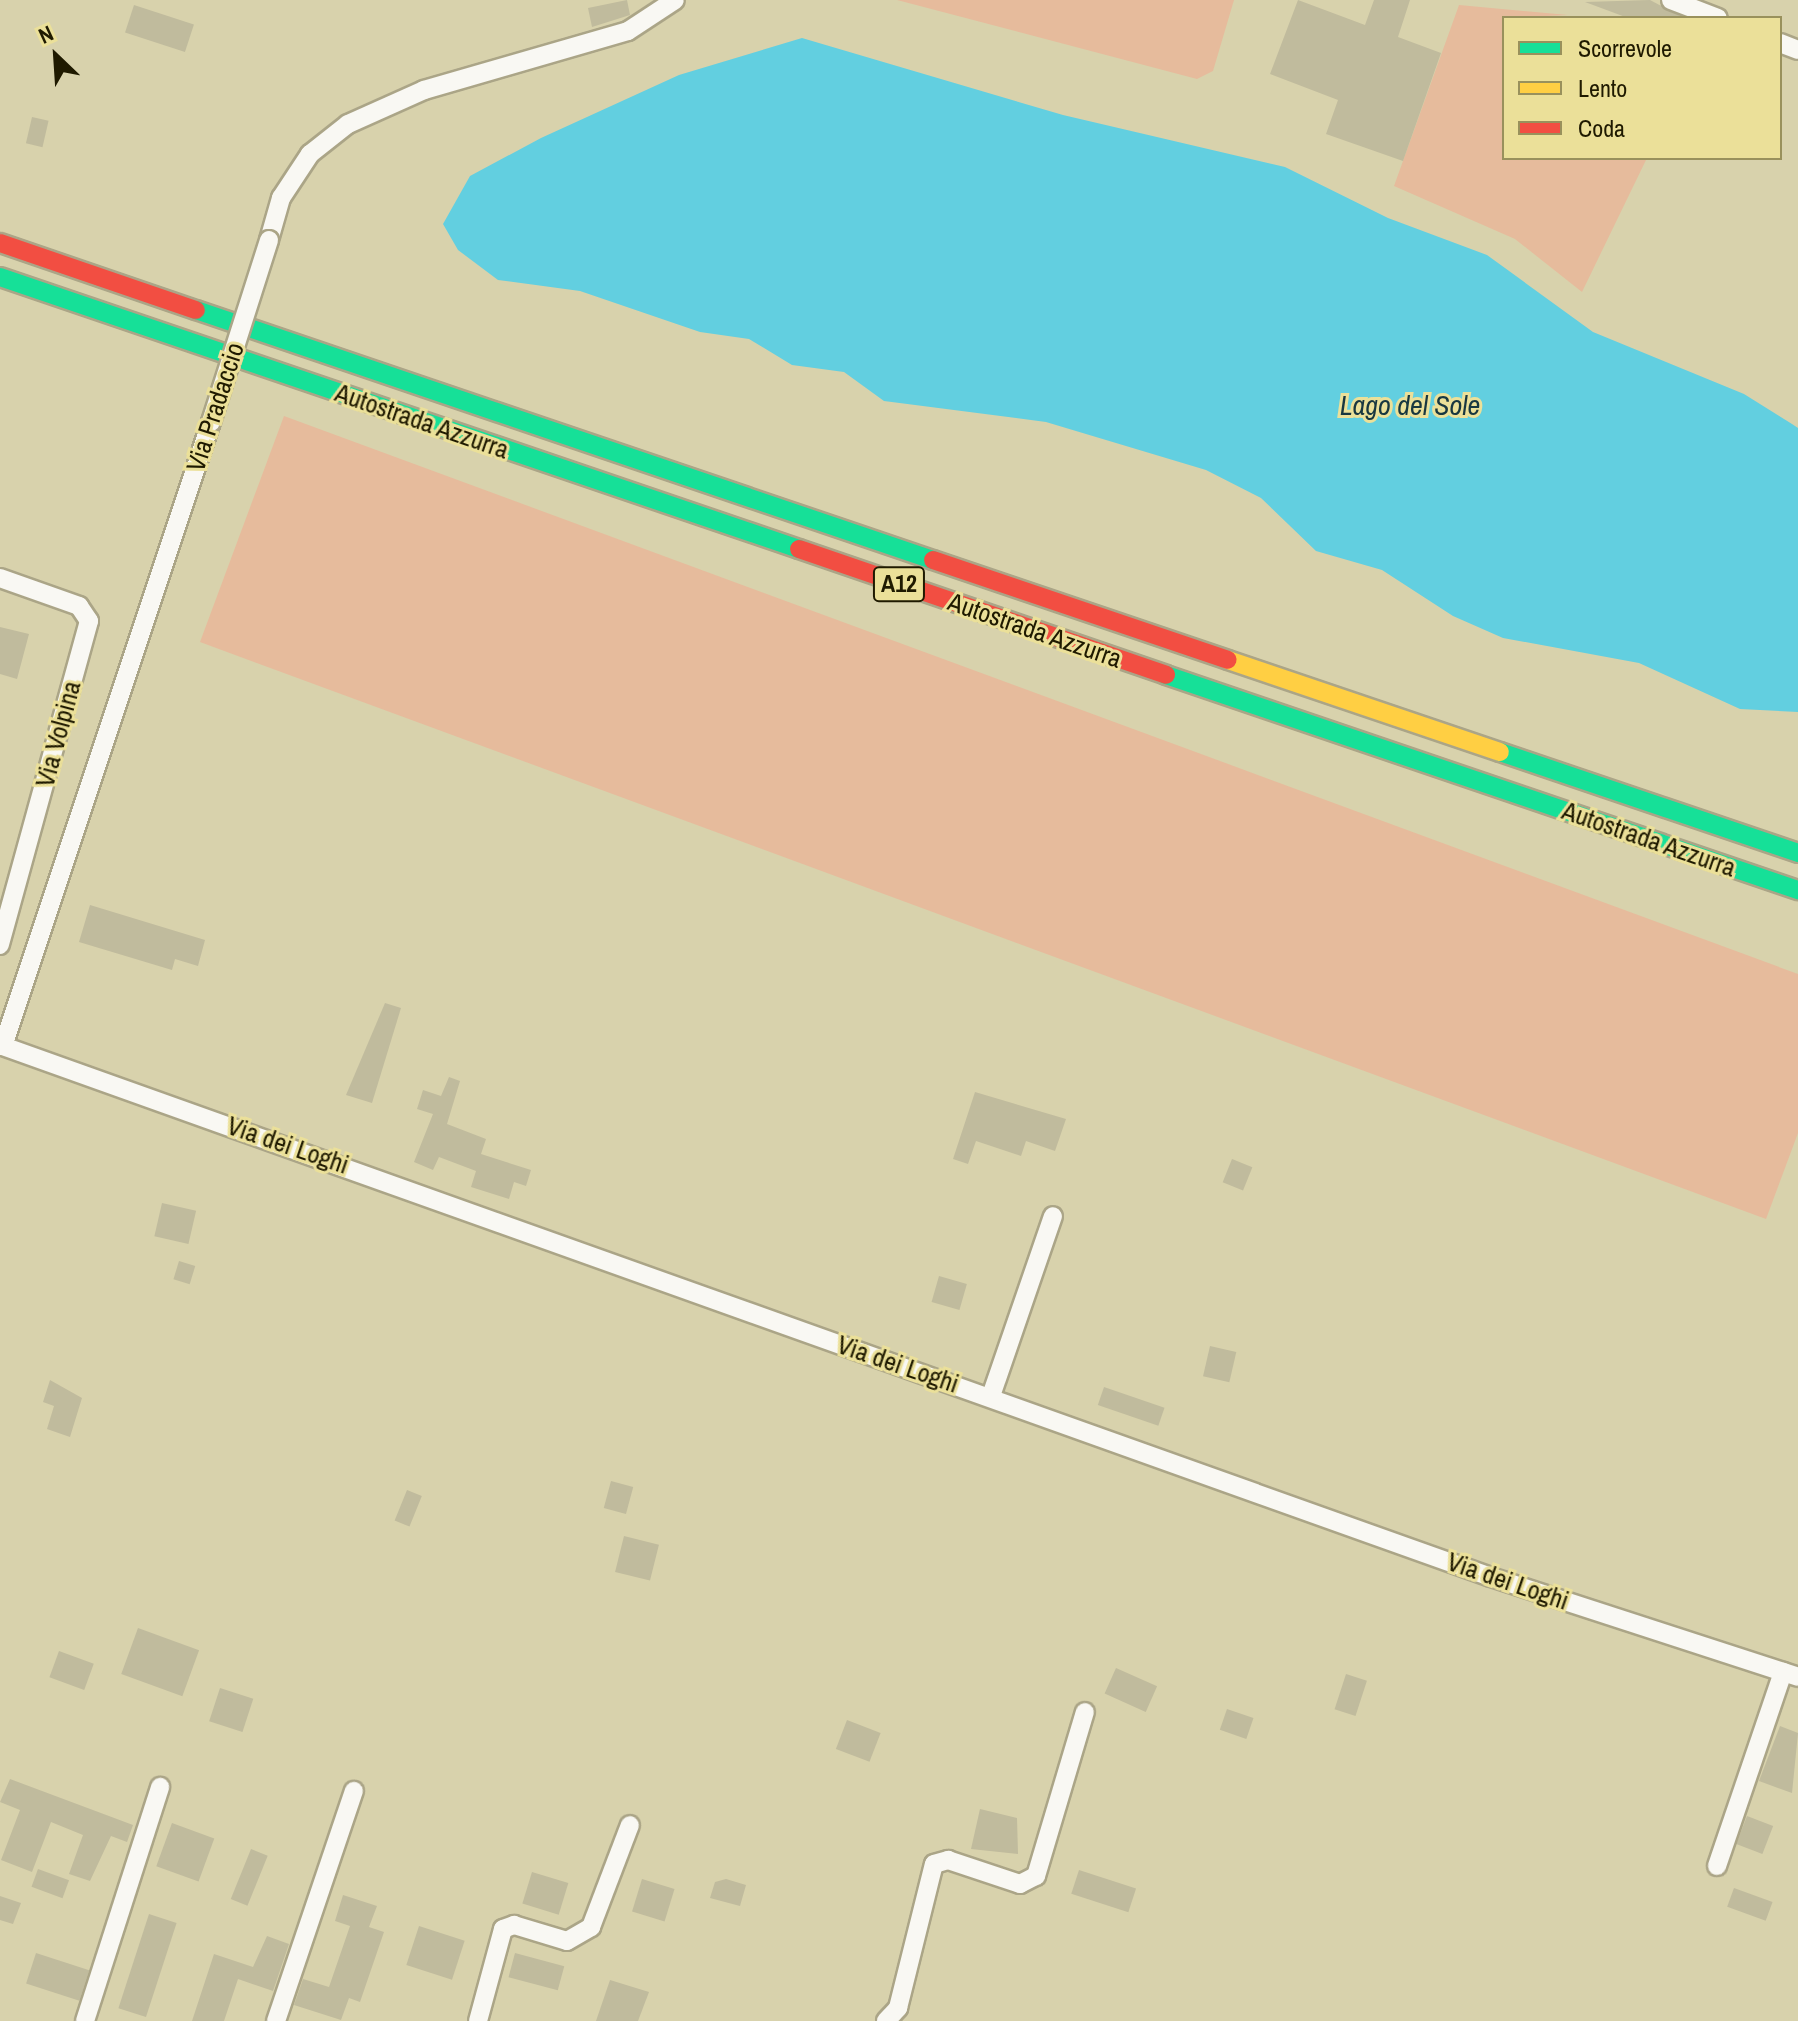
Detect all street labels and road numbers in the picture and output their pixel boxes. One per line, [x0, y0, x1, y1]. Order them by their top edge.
street label: Via Pradaccio [180, 339, 250, 475]
street label: Autostrada Azzurra [331, 377, 513, 465]
road number: A12 [871, 564, 927, 604]
street label: Autostrada Azzurra [944, 586, 1126, 674]
street label: Via Volpina [29, 677, 87, 791]
street label: Autostrada Azzurra [1558, 795, 1740, 883]
street label: Via dei Loghi [223, 1110, 353, 1180]
street label: Via dei Loghi [833, 1329, 963, 1399]
street label: Via dei Loghi [1443, 1546, 1573, 1616]

